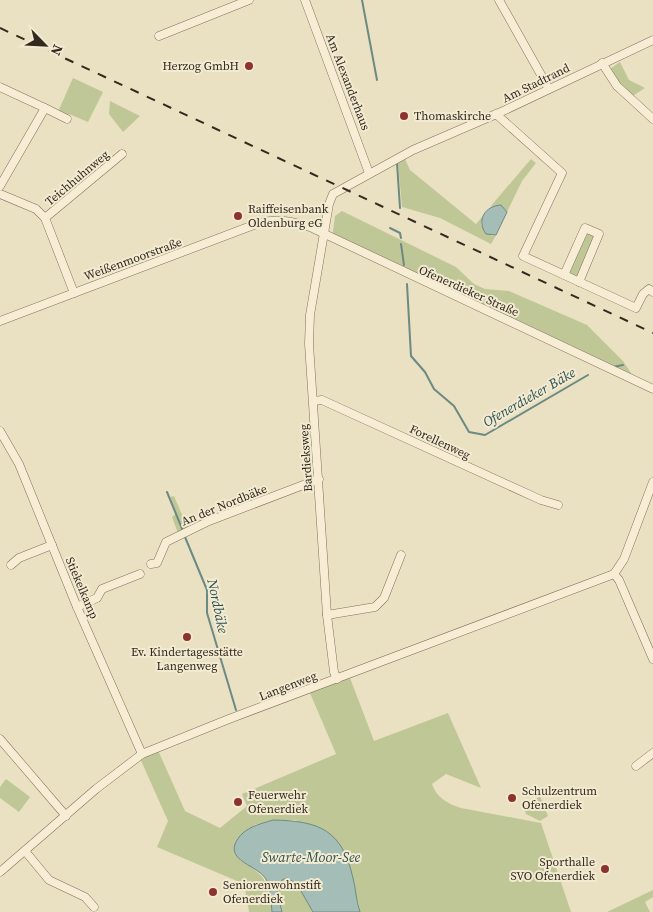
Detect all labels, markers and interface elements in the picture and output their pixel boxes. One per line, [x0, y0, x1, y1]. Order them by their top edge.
north arrow [20, 20, 70, 70]
street label: Am Alexanderhaus [322, 31, 374, 133]
text: N [46, 42, 68, 59]
place label: Herzog GmbH [162, 58, 239, 74]
marker: Herzog GmbH [243, 60, 255, 72]
street label: Am Stadtrand [500, 60, 573, 106]
place label: Thomaskirche [414, 108, 491, 124]
marker: Thomaskirche [398, 110, 410, 122]
street label: Teichhuhnweg [42, 147, 112, 209]
place label: Raiffeisenbank Oldenburg eG [248, 201, 329, 231]
marker: Raiffeisenbank Oldenburg eG [232, 210, 244, 222]
street label: Weißenmoorstraße [82, 234, 184, 284]
street label: Ofenerdieker Straße [416, 262, 522, 320]
water label: Ofenerdieker Bäke [479, 362, 579, 432]
street label: Forellenweg [407, 421, 473, 463]
street label: Bardieksweg [296, 424, 316, 492]
street label: An der Nordbäke [179, 480, 269, 530]
street label: Stiekelkamp [62, 555, 102, 621]
water label: Nordbäke [202, 576, 234, 635]
marker: Ev. Kindertagesstätte Langenweg [181, 631, 193, 643]
place label: Ev. Kindertagesstätte Langenweg [131, 644, 243, 674]
street label: Langenweg [257, 668, 319, 704]
place label: Schulzentrum Ofenerdiek [522, 783, 597, 813]
place label: Feuerwehr Ofenerdiek [248, 787, 308, 817]
marker: Schulzentrum Ofenerdiek [506, 792, 518, 804]
marker: Feuerwehr Ofenerdiek [232, 796, 244, 808]
water label: Swarte-Moor-See [262, 847, 361, 867]
place label: Sporthalle SVO Ofenerdiek [510, 854, 595, 884]
marker: Sporthalle SVO Ofenerdiek [599, 863, 611, 875]
place label: Seniorenwohnstift Ofenerdiek [223, 877, 321, 907]
marker: Seniorenwohnstift Ofenerdiek [207, 886, 219, 898]

